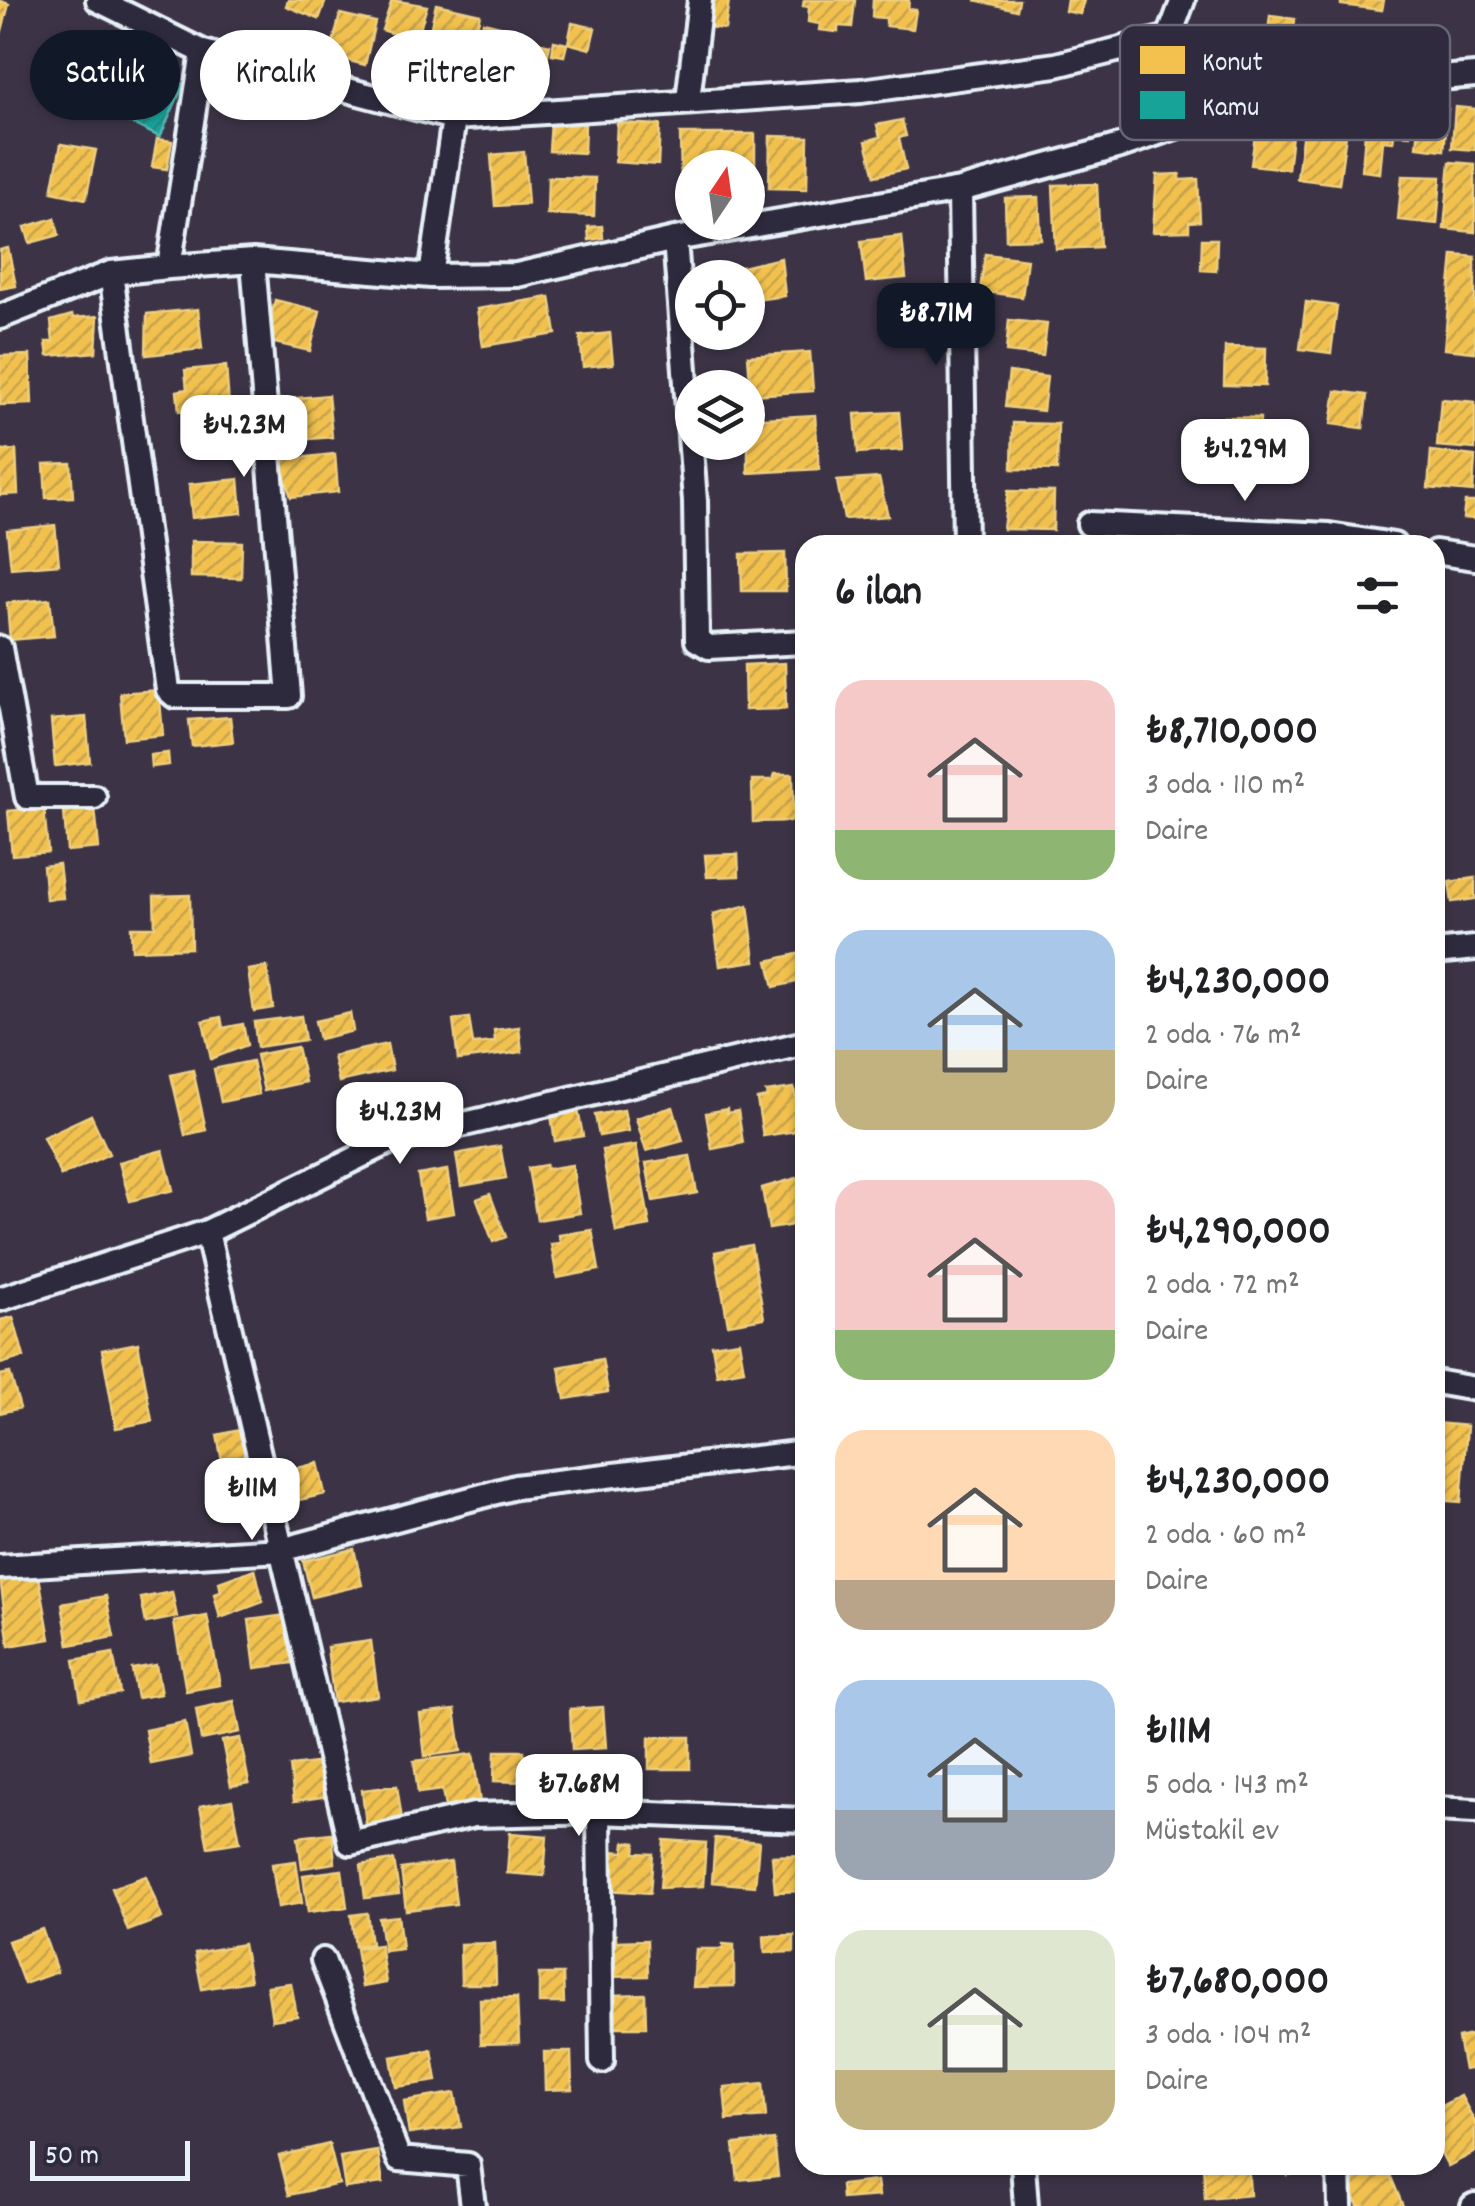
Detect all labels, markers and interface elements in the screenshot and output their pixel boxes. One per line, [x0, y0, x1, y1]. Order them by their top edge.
legend [1120, 25, 1450, 140]
chip: Satılık [30, 30, 180, 120]
chip: Kiralık [200, 30, 351, 120]
chip: Filtreler [371, 30, 550, 120]
text: Konut [1202, 45, 1263, 85]
text: Kamu [1202, 90, 1259, 130]
north arrow [675, 150, 765, 240]
map controls [675, 150, 765, 460]
button: locate [675, 260, 765, 350]
pin: ₺8.71M [855, 283, 1017, 368]
text: ₺8.71M [899, 292, 973, 338]
button: layers [675, 370, 765, 460]
pin: ₺4.23M [163, 395, 325, 480]
text: ₺4.23M [202, 404, 286, 450]
pin: ₺4.29M [1164, 419, 1326, 504]
text: ₺4.29M [1203, 428, 1287, 474]
text: 6 ilan [835, 565, 922, 625]
icon: filters [1350, 568, 1405, 623]
text: ₺8,710,000 [1145, 704, 1318, 764]
icon: home [915, 720, 1035, 840]
text: 3 oda · 110 m² [1145, 764, 1305, 810]
text: Daire [1145, 810, 1208, 856]
text: ₺4,230,000 [1145, 954, 1330, 1014]
icon: home [915, 970, 1035, 1090]
text: 2 oda · 76 m² [1145, 1014, 1301, 1060]
text: Daire [1145, 1060, 1208, 1106]
pin: ₺4.23M [319, 1082, 481, 1167]
text: ₺4.23M [358, 1091, 442, 1137]
text: ₺4,290,000 [1145, 1204, 1331, 1264]
icon: home [915, 1220, 1035, 1340]
text: 2 oda · 72 m² [1145, 1264, 1300, 1310]
text: Daire [1145, 1310, 1208, 1356]
text: ₺4,230,000 [1145, 1454, 1330, 1514]
pin: ₺11M [193, 1458, 311, 1543]
text: ₺11M [227, 1467, 277, 1513]
icon: home [915, 1470, 1035, 1590]
text: 2 oda · 60 m² [1145, 1514, 1307, 1560]
text: Daire [1145, 1560, 1208, 1606]
text: ₺11M [1145, 1704, 1211, 1764]
icon: home [915, 1720, 1035, 1840]
pin: ₺7.68M [498, 1754, 660, 1839]
text: ₺7.68M [538, 1763, 620, 1809]
text: 5 oda · 143 m² [1145, 1764, 1309, 1810]
text: Müstakil ev [1145, 1810, 1279, 1856]
text: ₺7,680,000 [1145, 1954, 1329, 2014]
icon: home [915, 1970, 1035, 2090]
text: 3 oda · 104 m² [1145, 2014, 1311, 2060]
text: Daire [1145, 2060, 1208, 2106]
scale bar [30, 2136, 190, 2180]
text: 50 m [45, 2138, 99, 2178]

